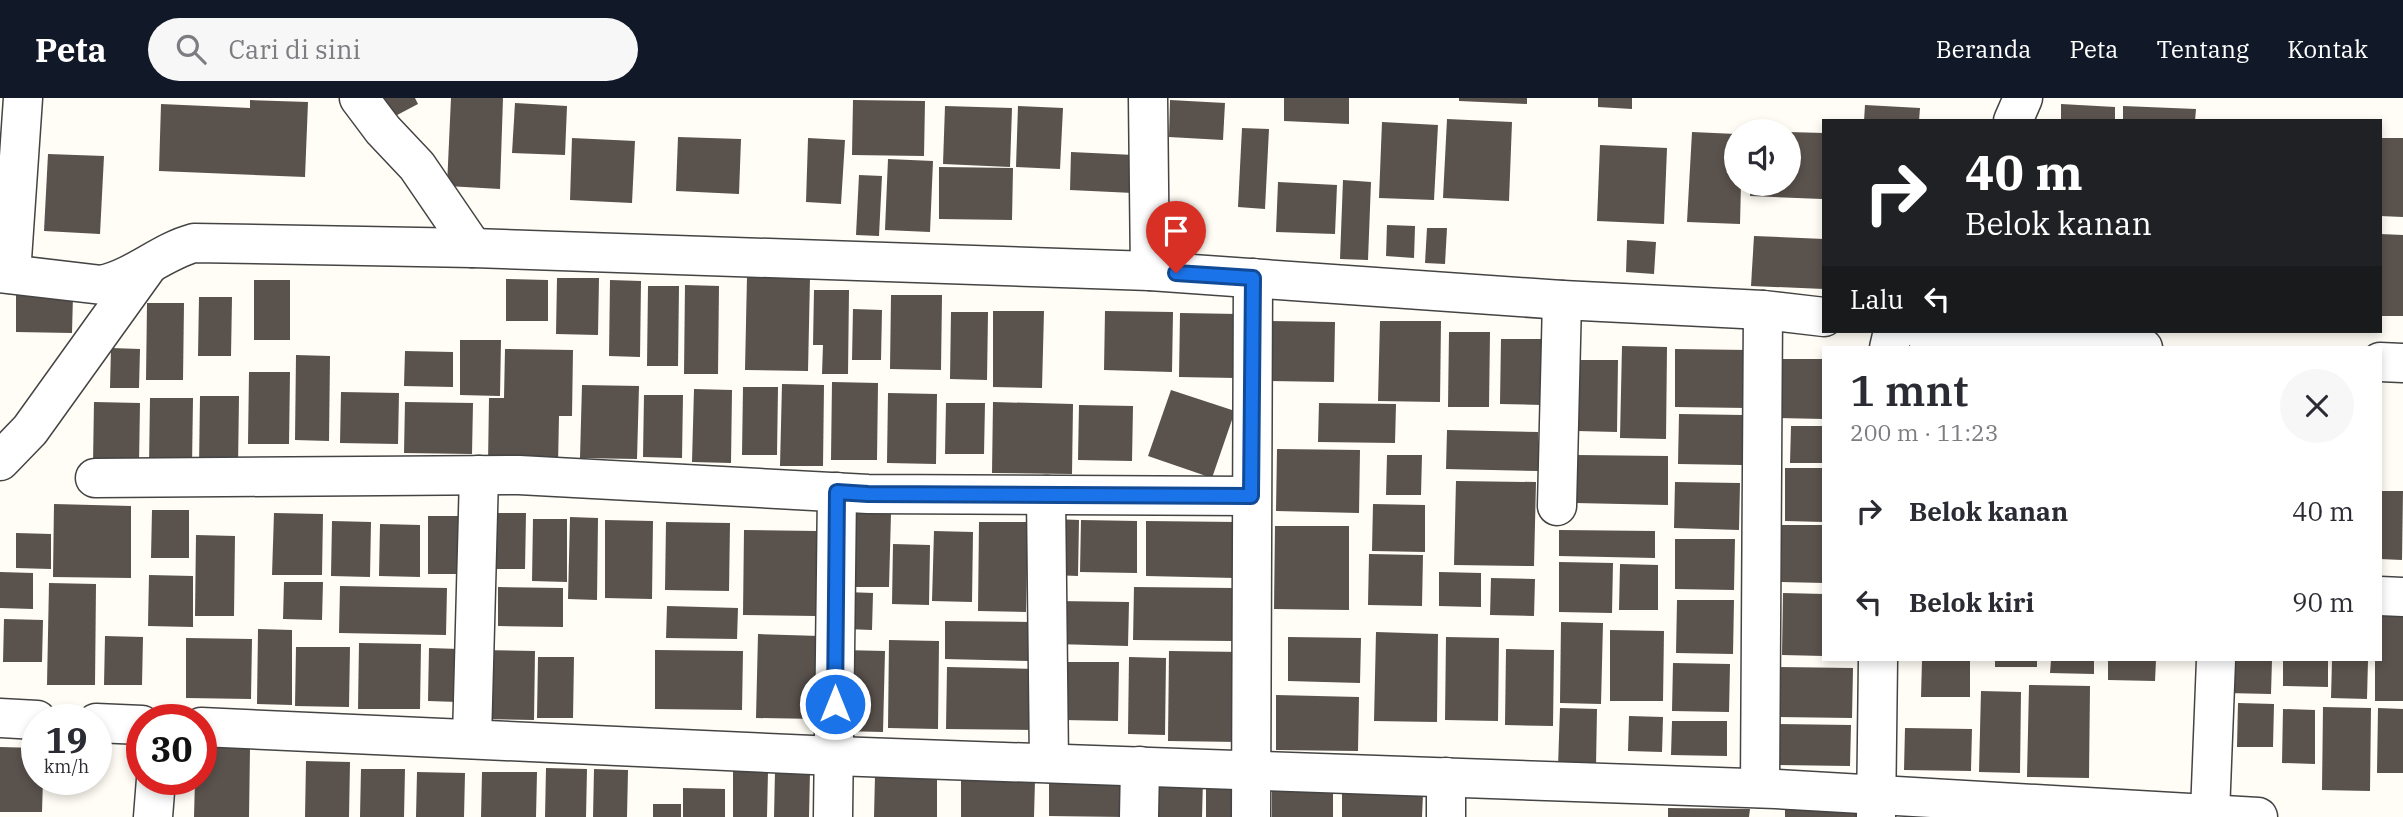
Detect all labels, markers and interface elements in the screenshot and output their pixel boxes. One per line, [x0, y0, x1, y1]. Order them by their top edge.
search box [148, 18, 638, 81]
text: Peta [35, 28, 106, 71]
icon: search [172, 30, 210, 68]
text: Cari di sini [228, 32, 361, 66]
text: Beranda [1936, 33, 2031, 65]
text: Peta [2069, 33, 2118, 65]
text: Tentang [2156, 33, 2249, 65]
text: Kontak [2287, 33, 2368, 65]
map controls [1724, 119, 1801, 196]
button: sound [1724, 119, 1801, 196]
text: 40 m [1965, 140, 2083, 203]
icon: right [1850, 147, 1941, 238]
pin [1146, 201, 1206, 273]
text: Belok kanan [1965, 202, 2152, 244]
icon: arrive [1157, 212, 1195, 250]
icon: left [1918, 280, 1956, 318]
text: Lalu [1850, 282, 1904, 316]
text: 1 mnt [1850, 363, 1968, 418]
button: close [2280, 369, 2354, 443]
text: 200 m · 11:23 [1850, 417, 1999, 447]
icon: right [1850, 492, 1888, 530]
text: Belok kanan [1909, 494, 2068, 528]
text: 40 m [2292, 494, 2354, 528]
icon: left [1850, 583, 1888, 621]
text: Belok kiri [1909, 585, 2034, 619]
text: 90 m [2292, 585, 2354, 619]
position arrow [798, 667, 872, 741]
speed limit sign: 30 [126, 704, 217, 795]
text: 19 [45, 717, 88, 763]
text: km/h [44, 755, 89, 778]

